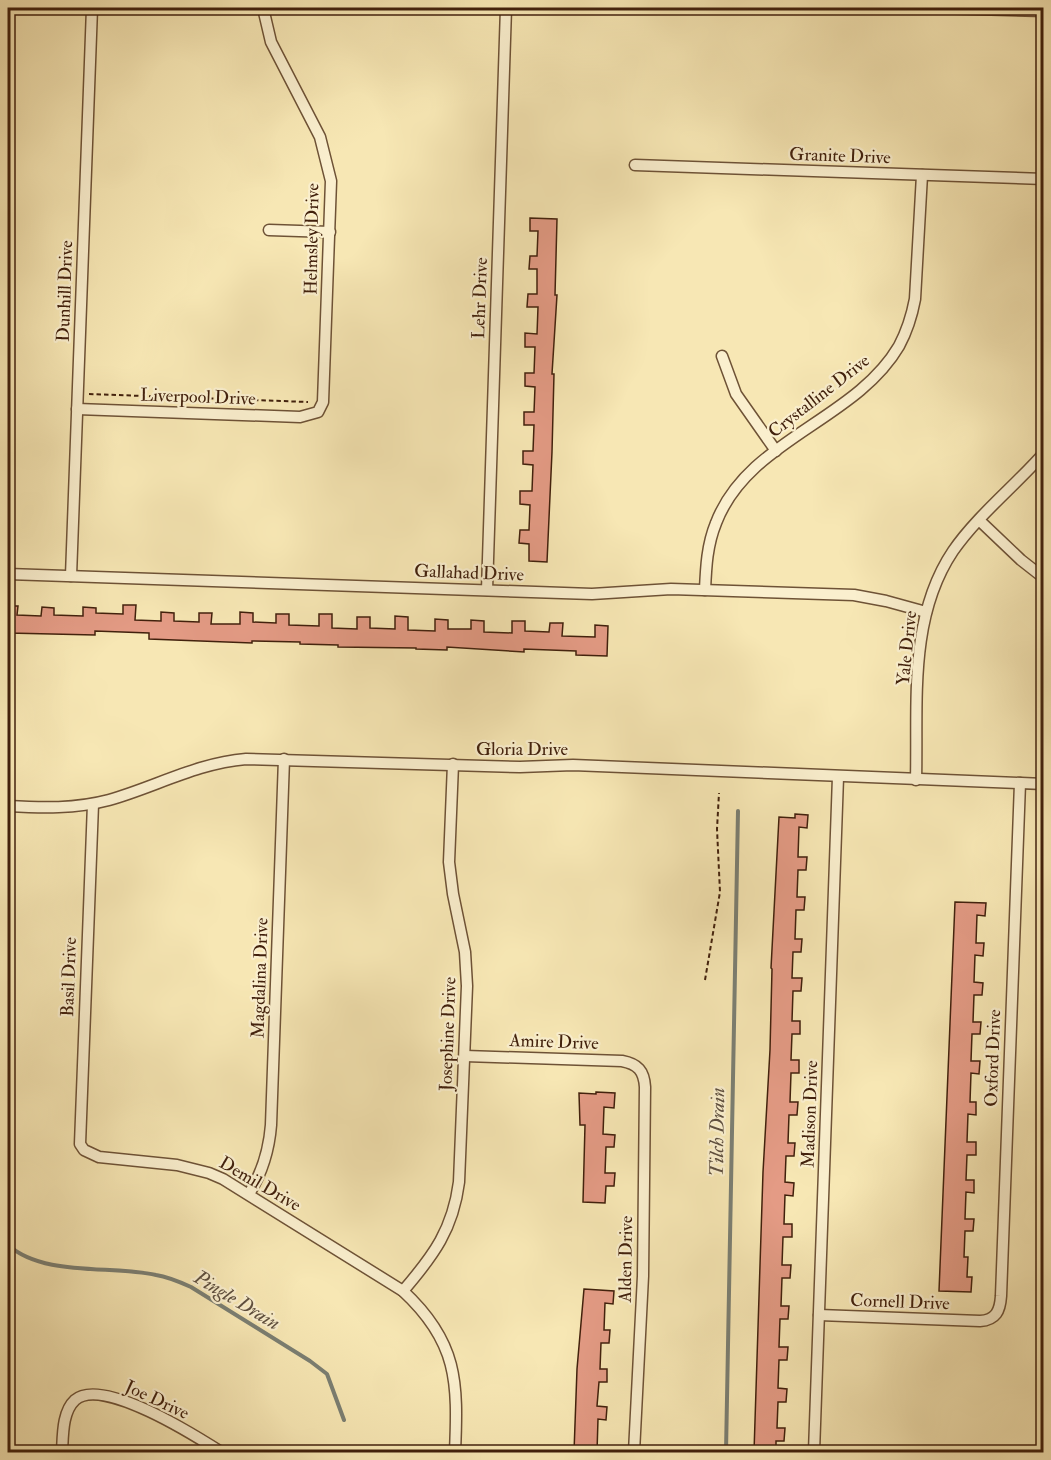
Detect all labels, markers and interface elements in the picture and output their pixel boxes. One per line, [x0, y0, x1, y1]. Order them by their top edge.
street label: Granite Drive [789, 143, 892, 169]
street label: Helmsley Drive [300, 182, 324, 295]
street label: Dunhill Drive [52, 239, 78, 342]
street label: Lehr Drive [467, 256, 493, 339]
street label: Crystalline Drive [764, 349, 875, 443]
street label: Liverpool Drive [140, 383, 257, 411]
street label: Gallahad Drive [414, 560, 525, 586]
street label: Yale Drive [892, 609, 922, 687]
street label: Gloria Drive [476, 738, 569, 761]
street label: Magdalina Drive [246, 917, 274, 1039]
street label: Basil Drive [56, 936, 82, 1017]
street label: Josephine Drive [434, 976, 462, 1093]
street label: Oxford Drive [980, 1008, 1006, 1107]
street label: Amire Drive [508, 1029, 600, 1055]
street label: Madison Drive [797, 1059, 823, 1168]
water label: Tilch Drain [704, 1087, 730, 1177]
street label: Demil Drive [215, 1151, 305, 1217]
street label: Alden Drive [614, 1215, 638, 1304]
water label: Pingle Drain [189, 1264, 285, 1335]
street label: Cornell Drive [850, 1289, 951, 1315]
street label: Joe Drive [120, 1375, 193, 1425]

